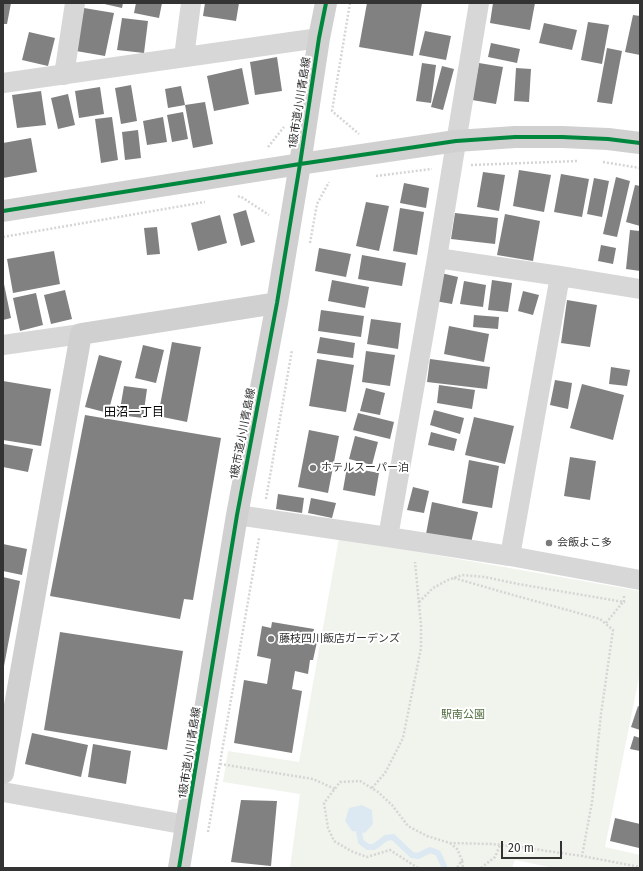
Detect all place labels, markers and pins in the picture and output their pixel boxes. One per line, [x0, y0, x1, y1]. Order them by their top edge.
place label: ホテルスーパー泊 [321, 461, 409, 475]
marker: ホテルスーパー泊 [308, 463, 318, 473]
place label: 会飯よこ多 [557, 536, 612, 550]
marker: 会飯よこ多 [544, 538, 554, 548]
place label: 藤枝四川飯店ガーデンズ [279, 632, 400, 646]
marker: 藤枝四川飯店ガーデンズ [266, 634, 276, 644]

